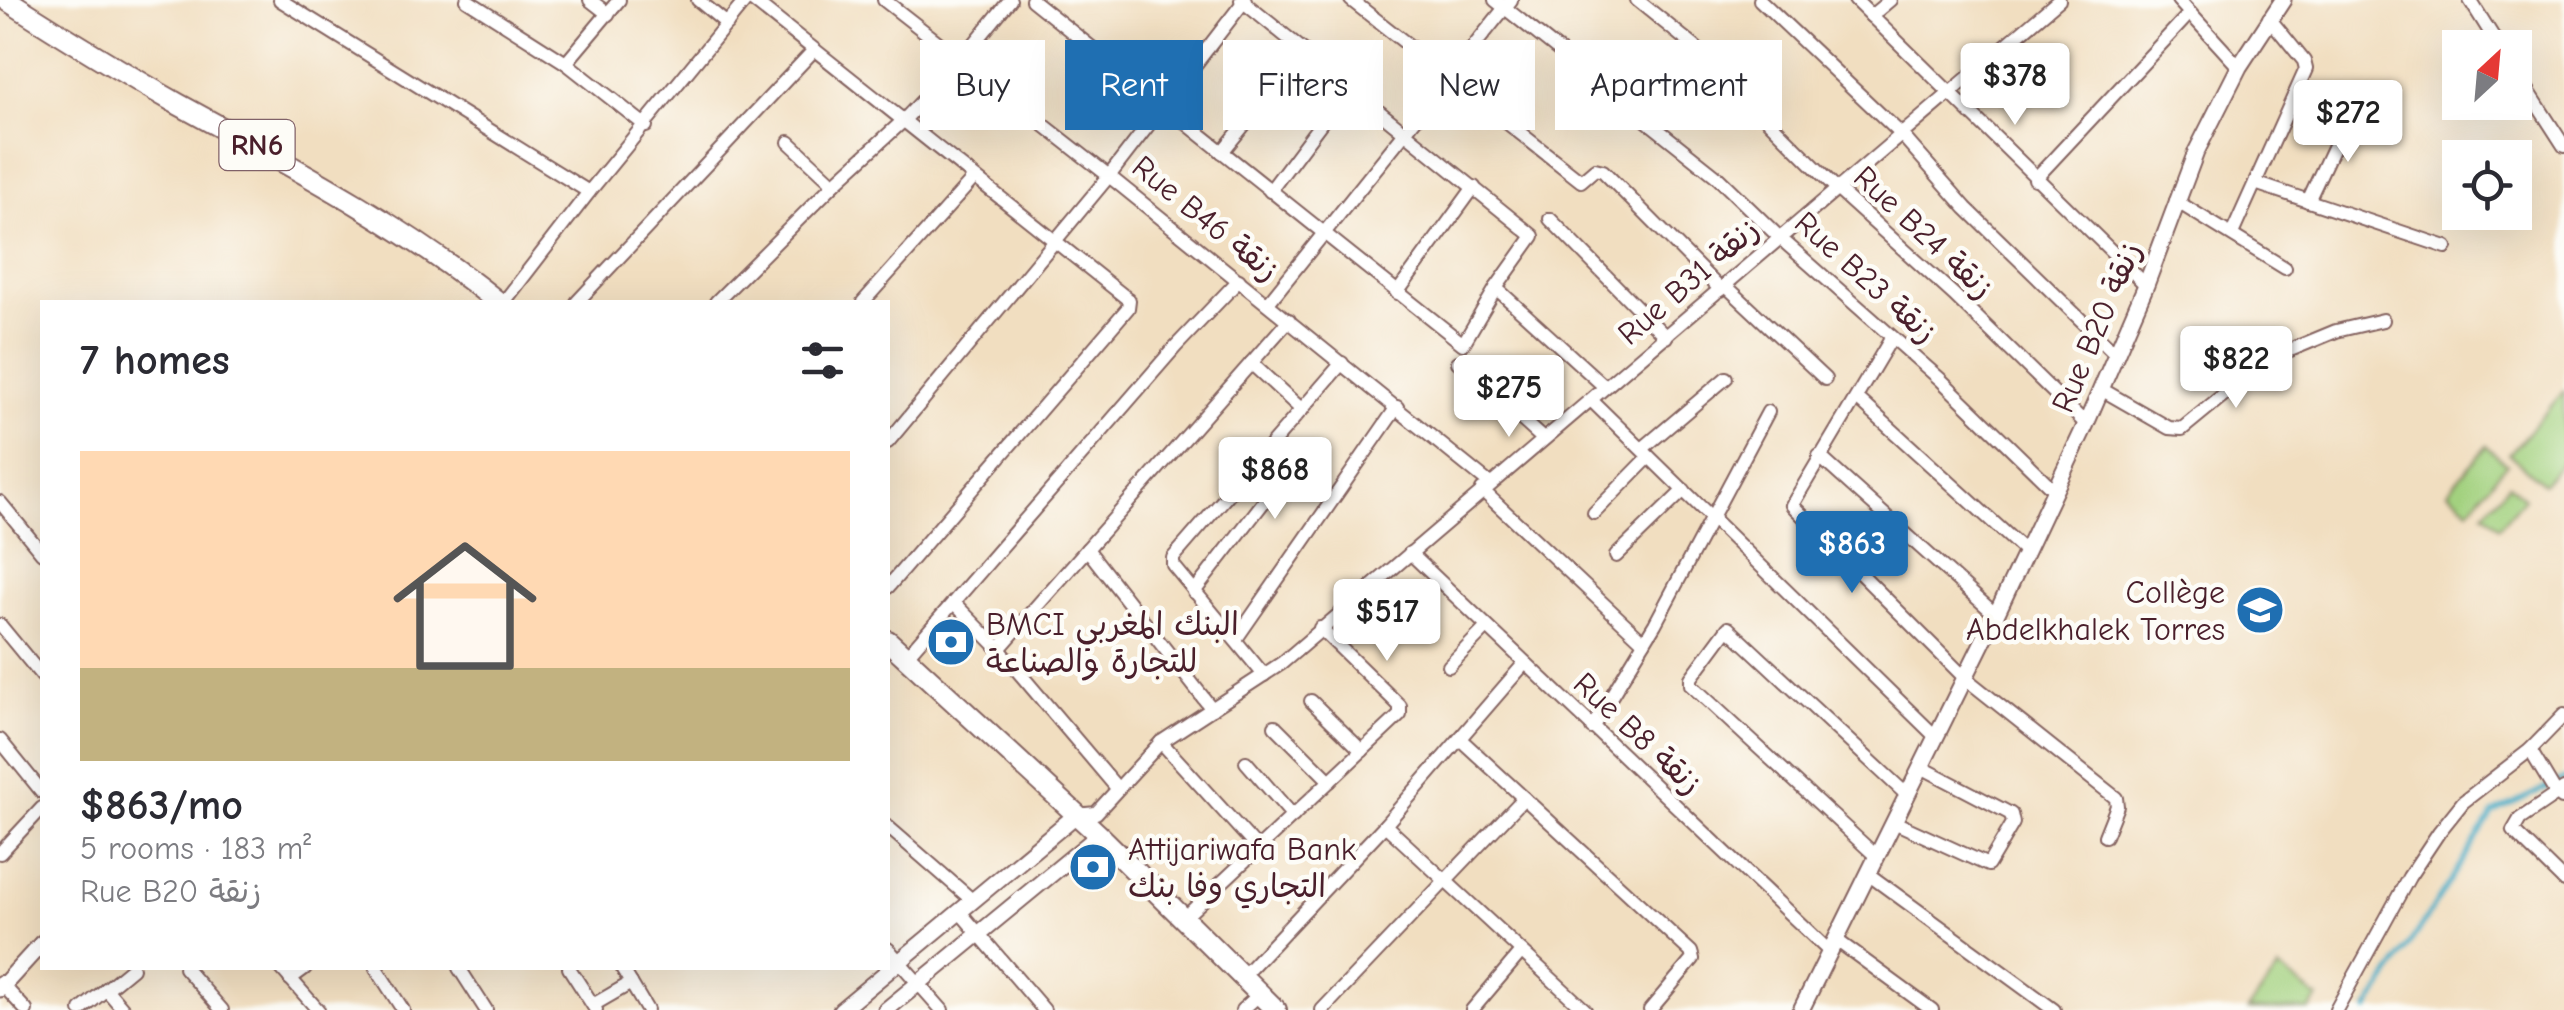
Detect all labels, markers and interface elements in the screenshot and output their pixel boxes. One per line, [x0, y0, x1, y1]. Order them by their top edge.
north arrow [2442, 30, 2532, 120]
map controls [2442, 30, 2532, 230]
chip: Buy [920, 40, 1045, 130]
chip: Rent [1065, 40, 1203, 130]
chip: Filters [1223, 40, 1383, 130]
chip: New [1403, 40, 1535, 130]
chip: Apartment [1555, 40, 1782, 130]
pin: $378 [1956, 43, 2074, 128]
text: $378 [1983, 57, 2047, 94]
pin: $272 [2289, 80, 2407, 165]
text: $272 [2315, 94, 2381, 131]
road number: RN6 [220, 120, 294, 170]
button: locate [2442, 140, 2532, 230]
street label: Rue B46 زنقة [1125, 148, 1286, 289]
street label: Rue B24 زنقة [1846, 158, 2001, 306]
street label: Rue B23 زنقة [1787, 204, 1944, 351]
street label: Rue B31 زنقة [1611, 210, 1766, 352]
street label: Rue B20 زنقة [2044, 236, 2149, 418]
pin: $822 [2177, 326, 2295, 411]
icon: filters [795, 333, 850, 388]
text: 7 homes [80, 336, 230, 385]
text: $822 [2202, 340, 2270, 377]
pin: $275 [1450, 355, 1568, 440]
text: $275 [1476, 369, 1542, 406]
pin: $868 [1216, 437, 1334, 522]
text: $868 [1241, 451, 1309, 488]
pin: $863 [1793, 511, 1911, 596]
icon: home [375, 516, 555, 696]
text: $863 [1818, 525, 1886, 562]
place label: Collège Abdelkhalek Torres [1966, 574, 2225, 648]
pin: $517 [1328, 579, 1446, 664]
school or university icon: Collège Abdelkhalek Torres [2234, 584, 2286, 636]
text: $517 [1355, 593, 1419, 630]
place label: BMCI البنك المغربي للتجارة والصناعة [986, 606, 1239, 681]
bank icon: BMCI البنك المغربي للتجارة والصناعة [925, 616, 977, 668]
street label: Rue B8 زنقة [1566, 665, 1709, 802]
text: $863/mo [80, 781, 243, 830]
text: 5 rooms · 183 m² [80, 830, 311, 867]
place label: Attijariwafa Bank التجاري وفا بنك [1128, 831, 1357, 909]
bank icon: Attijariwafa Bank التجاري وفا بنك [1067, 841, 1119, 893]
text: Rue B20 زنقة [80, 873, 261, 910]

